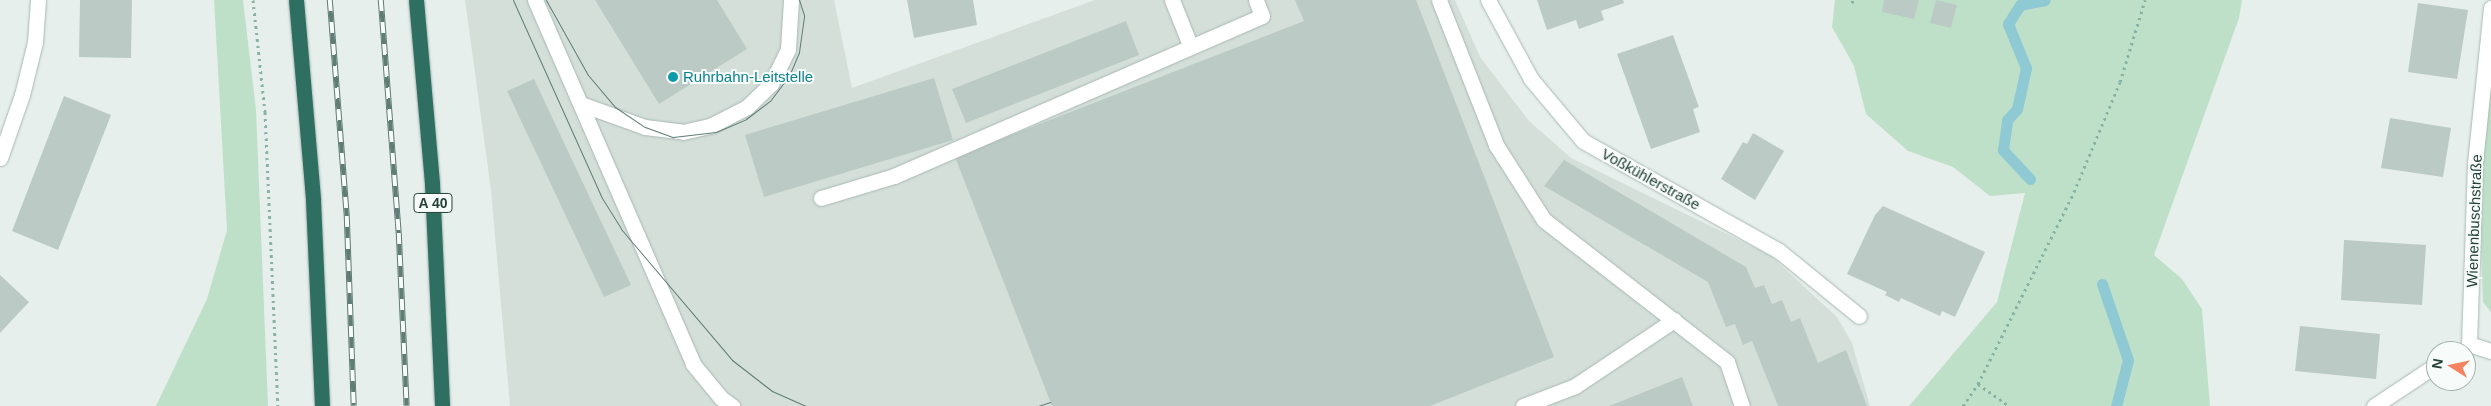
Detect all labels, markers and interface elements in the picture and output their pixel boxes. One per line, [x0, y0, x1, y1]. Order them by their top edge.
place label: Ruhrbahn-Leitstelle [683, 68, 813, 86]
marker: Ruhrbahn-Leitstelle [667, 71, 679, 83]
street label: Voßkühlerstraße [1599, 144, 1703, 214]
street label: Wienenbuschstraße [2463, 154, 2485, 288]
road number: A 40 [413, 192, 453, 214]
north arrow [2426, 341, 2476, 391]
text: N [2428, 357, 2446, 370]

